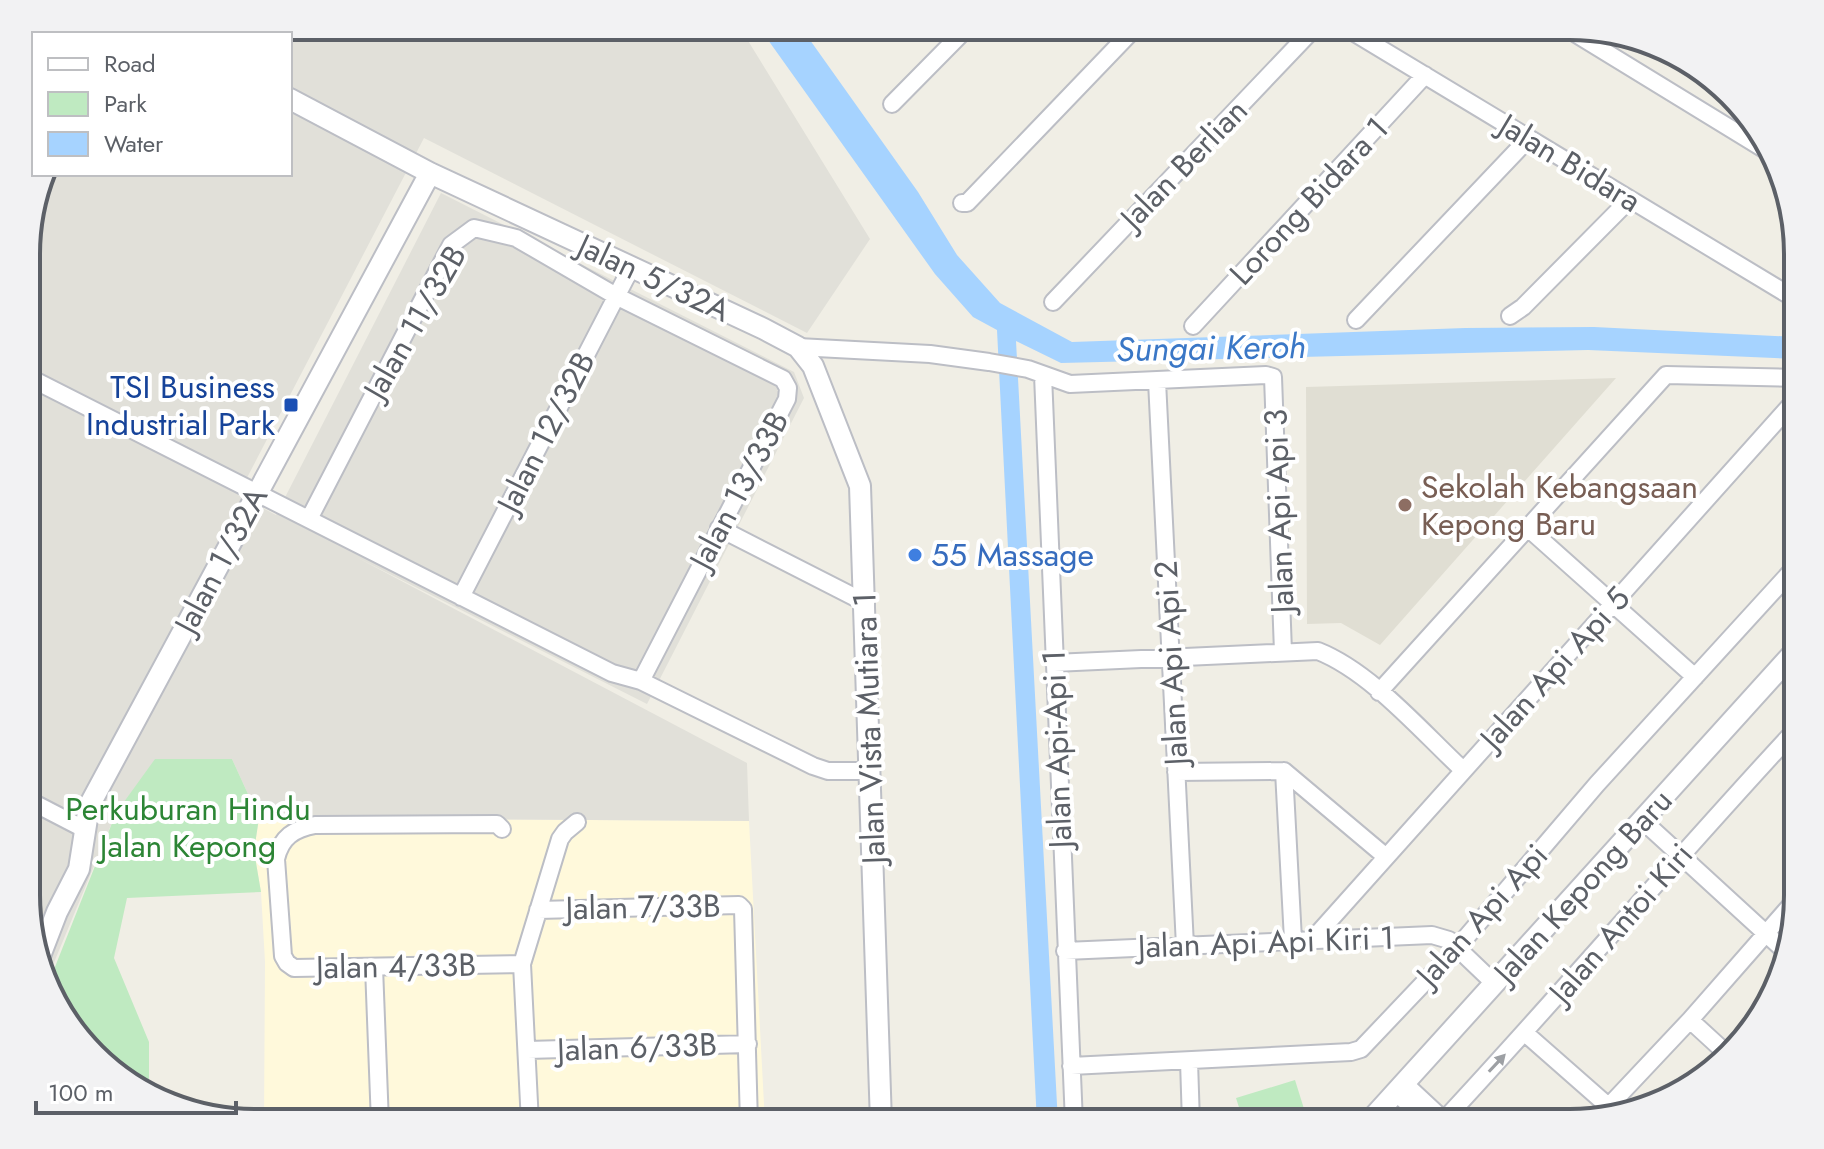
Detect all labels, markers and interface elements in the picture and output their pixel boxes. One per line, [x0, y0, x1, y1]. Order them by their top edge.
legend [32, 32, 292, 176]
text: Road [104, 46, 156, 81]
text: Park [104, 86, 147, 121]
street label: Jalan Berlian [1107, 89, 1258, 242]
street label: Jalan Bidara [1487, 100, 1650, 224]
street label: Lorong Bidara 1 [1219, 107, 1399, 295]
text: Water [104, 126, 164, 161]
street label: Jalan 5/32A [567, 221, 738, 333]
street label: Jalan 11/32B [350, 236, 478, 411]
water label: Sungai Keroh [1116, 322, 1306, 374]
street label: Jalan 12/32B [484, 344, 606, 524]
place label: TSI Business Industrial Park [86, 364, 276, 447]
marker: TSI Business Industrial Park [282, 396, 300, 414]
street label: Jalan 13/33B [676, 403, 800, 581]
street label: Jalan Api Api 3 [1252, 408, 1306, 618]
place label: Sekolah Kebangsaan Kepong Baru [1421, 464, 1698, 547]
street label: Jalan 1/32A [161, 479, 279, 645]
marker: Sekolah Kebangsaan Kepong Baru [1396, 496, 1414, 514]
place label: 55 Massage [931, 532, 1094, 578]
marker: 55 Massage [906, 546, 924, 564]
street label: Jalan Api Api 2 [1143, 559, 1200, 771]
street label: Jalan Api Api 5 [1467, 576, 1641, 762]
street label: Jalan Vista Mutiara 1 [841, 591, 897, 869]
street label: Jalan Api-Api 1 [1031, 649, 1084, 853]
street label: Jalan Kepong Baru [1481, 779, 1683, 996]
park label: Perkuburan Hindu Jalan Kepong [65, 786, 311, 869]
street label: Jalan Antoi Kiri [1536, 833, 1704, 1016]
street label: Jalan Api Api [1403, 834, 1558, 999]
street label: Jalan 7/33B [561, 883, 721, 931]
street label: Jalan Api Api Kiri 1 [1133, 915, 1395, 970]
street label: Jalan 4/33B [312, 942, 476, 990]
street label: Jalan 6/33B [552, 1021, 718, 1073]
one-way arrow [1487, 1053, 1505, 1072]
scale bar [36, 1065, 236, 1115]
text: 100 m [48, 1075, 114, 1110]

